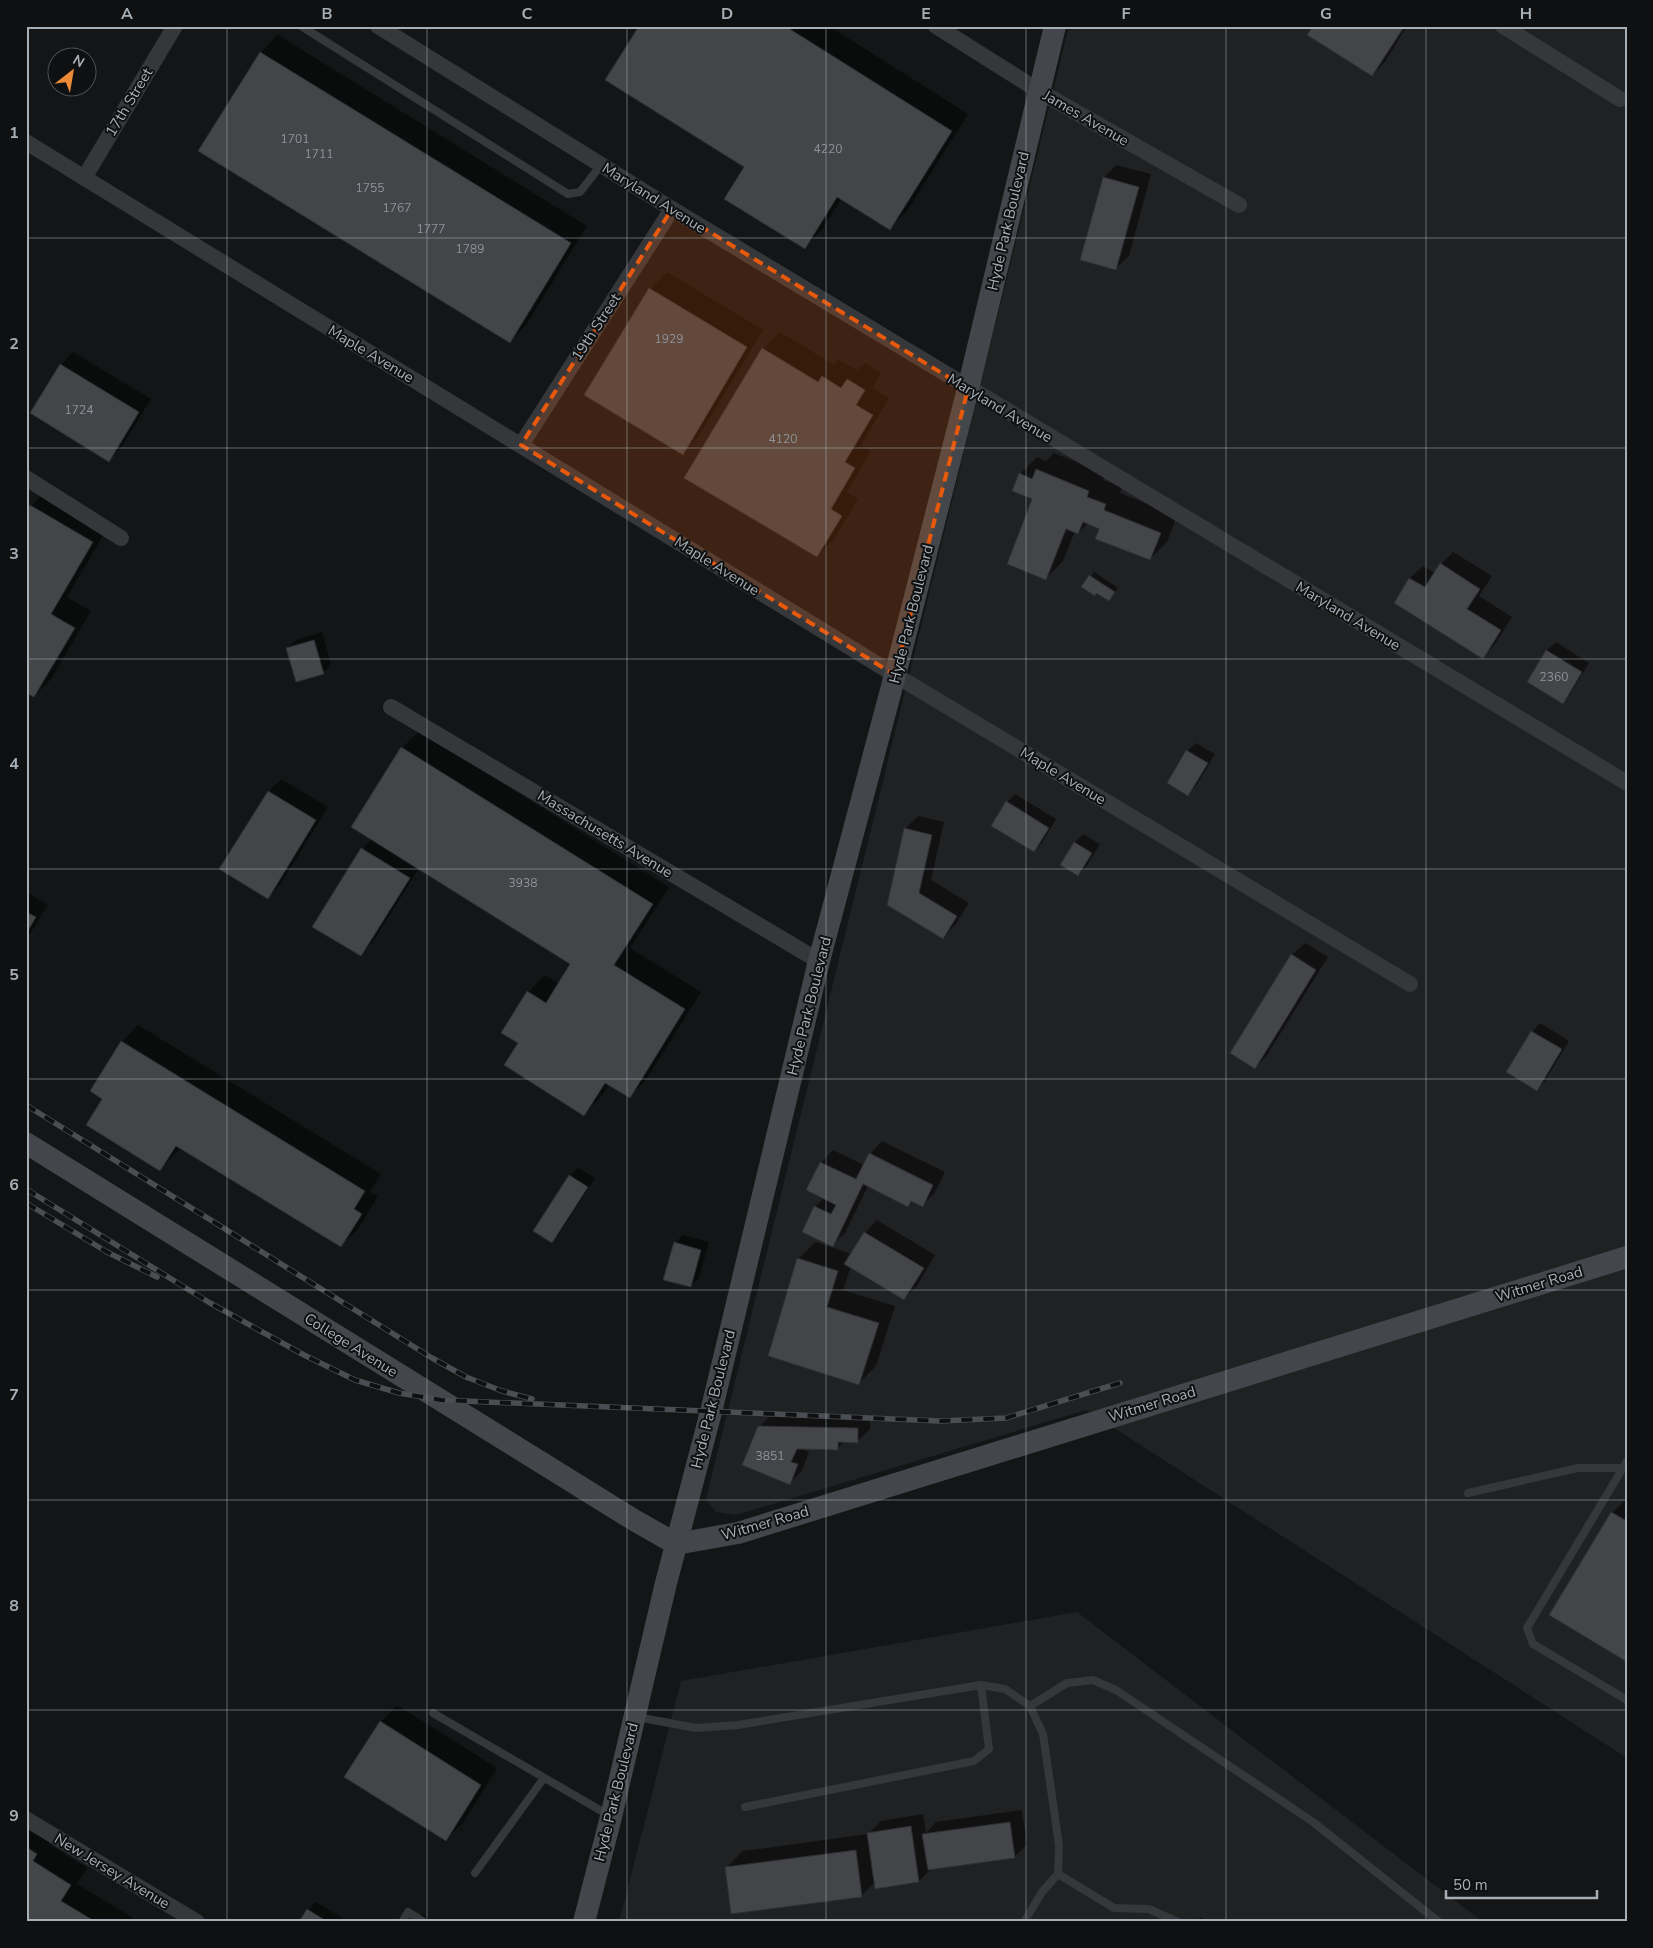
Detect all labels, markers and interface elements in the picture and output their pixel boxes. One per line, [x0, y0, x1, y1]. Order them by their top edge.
text: A [121, 3, 133, 25]
text: B [321, 3, 333, 25]
text: C [522, 3, 533, 25]
text: D [721, 3, 733, 25]
text: E [921, 3, 931, 25]
text: F [1122, 3, 1131, 25]
text: G [1320, 3, 1332, 25]
text: H [1520, 3, 1532, 25]
north arrow [48, 48, 98, 98]
text: N [69, 50, 88, 72]
street label: 17th Street [101, 63, 158, 140]
street label: James Avenue [1039, 85, 1132, 151]
text: 1 [9, 122, 19, 144]
house number: 1701 [281, 131, 309, 147]
house number: 4220 [814, 141, 842, 157]
house number: 1711 [305, 146, 333, 162]
street label: Hyde Park Boulevard [982, 150, 1034, 292]
street label: Maryland Avenue [598, 158, 710, 238]
house number: 1755 [356, 180, 384, 196]
house number: 1767 [383, 200, 411, 216]
house number: 1777 [417, 221, 445, 237]
house number: 1789 [456, 241, 484, 257]
street label: 19th Street [567, 289, 626, 365]
street label: Maple Avenue [324, 321, 418, 387]
house number: 1929 [655, 331, 683, 347]
text: 2 [9, 333, 19, 355]
street label: Maryland Avenue [944, 369, 1056, 447]
house number: 1724 [65, 402, 93, 418]
house number: 4120 [769, 431, 797, 447]
street label: Maple Avenue [671, 532, 763, 600]
text: 3 [9, 543, 19, 565]
street label: Hyde Park Boulevard [884, 543, 938, 685]
street label: Maryland Avenue [1292, 577, 1404, 655]
house number: 2360 [1540, 669, 1568, 685]
street label: Maple Avenue [1016, 743, 1110, 809]
text: 4 [9, 753, 19, 775]
street label: Massachusetts Avenue [534, 786, 676, 882]
house number: 3938 [509, 875, 537, 891]
street label: Hyde Park Boulevard [782, 935, 836, 1077]
text: 5 [9, 964, 19, 986]
text: 6 [9, 1174, 19, 1196]
street label: Witmer Road [1493, 1261, 1585, 1307]
street label: College Avenue [301, 1308, 401, 1382]
street label: Hyde Park Boulevard [686, 1328, 740, 1470]
street label: Witmer Road [1106, 1381, 1198, 1427]
text: 7 [9, 1384, 19, 1406]
house number: 3851 [756, 1448, 784, 1464]
street label: Witmer Road [719, 1501, 811, 1545]
text: 8 [9, 1595, 19, 1617]
street label: Hyde Park Boulevard [589, 1721, 643, 1863]
text: 9 [9, 1805, 19, 1827]
street label: New Jersey Avenue [51, 1829, 173, 1913]
scale bar [1446, 1868, 1597, 1900]
text: 50 m [1453, 1875, 1488, 1895]

